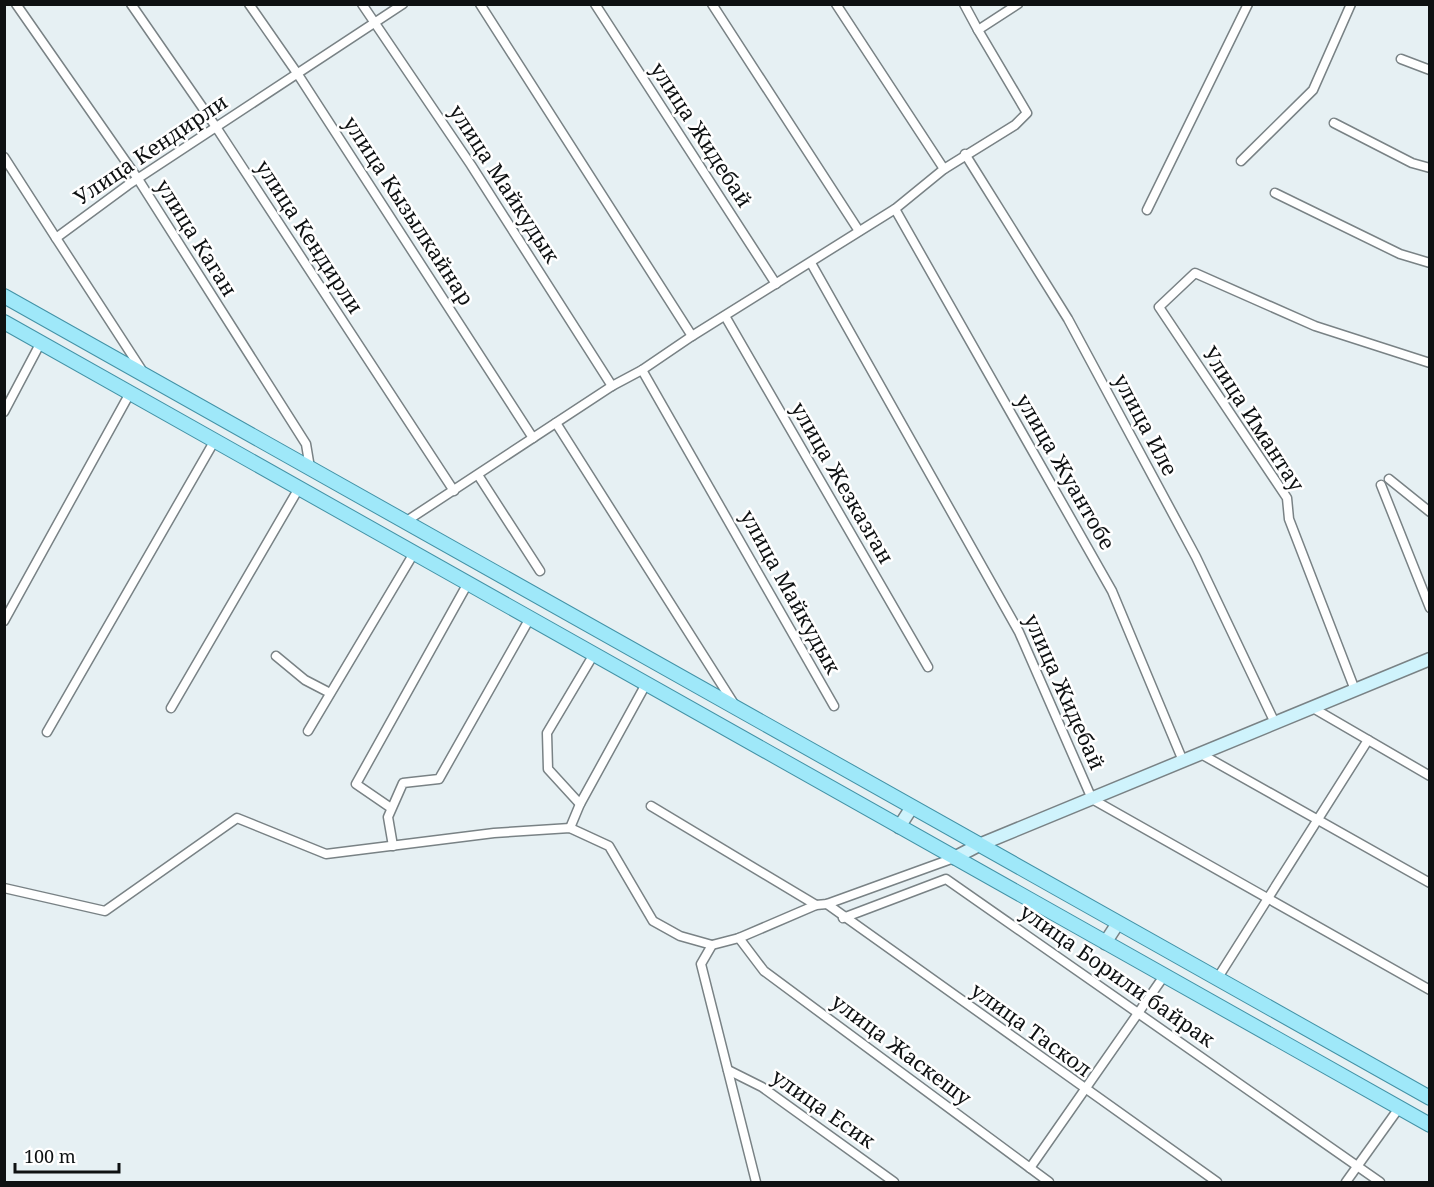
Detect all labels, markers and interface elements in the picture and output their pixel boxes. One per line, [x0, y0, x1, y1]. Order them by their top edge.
street label: улица Жидебай [644, 57, 759, 212]
street label: Улица Кендирли [68, 87, 233, 211]
street label: улица Майкудык [443, 99, 567, 269]
street label: улица Кызылкайнар [337, 110, 481, 310]
street label: улица Кендирли [250, 154, 370, 319]
street label: улица Каган [150, 174, 244, 301]
street label: Улица Имантау [1197, 341, 1311, 496]
street label: улица Иле [1107, 369, 1184, 480]
street label: улица Жуантобе [1010, 388, 1122, 555]
street label: улица Жезказган [785, 396, 901, 569]
street label: улица Майкудык [734, 504, 848, 679]
street label: улица Жидебай [1018, 609, 1112, 774]
street label: улица Борили байрак [1015, 897, 1221, 1053]
street label: улица Таскол [965, 976, 1098, 1083]
street label: улица Жаскешу [826, 987, 977, 1111]
street label: улица Есик [766, 1062, 881, 1155]
scale bar [15, 1136, 118, 1174]
text: 100 m [24, 1144, 76, 1168]

